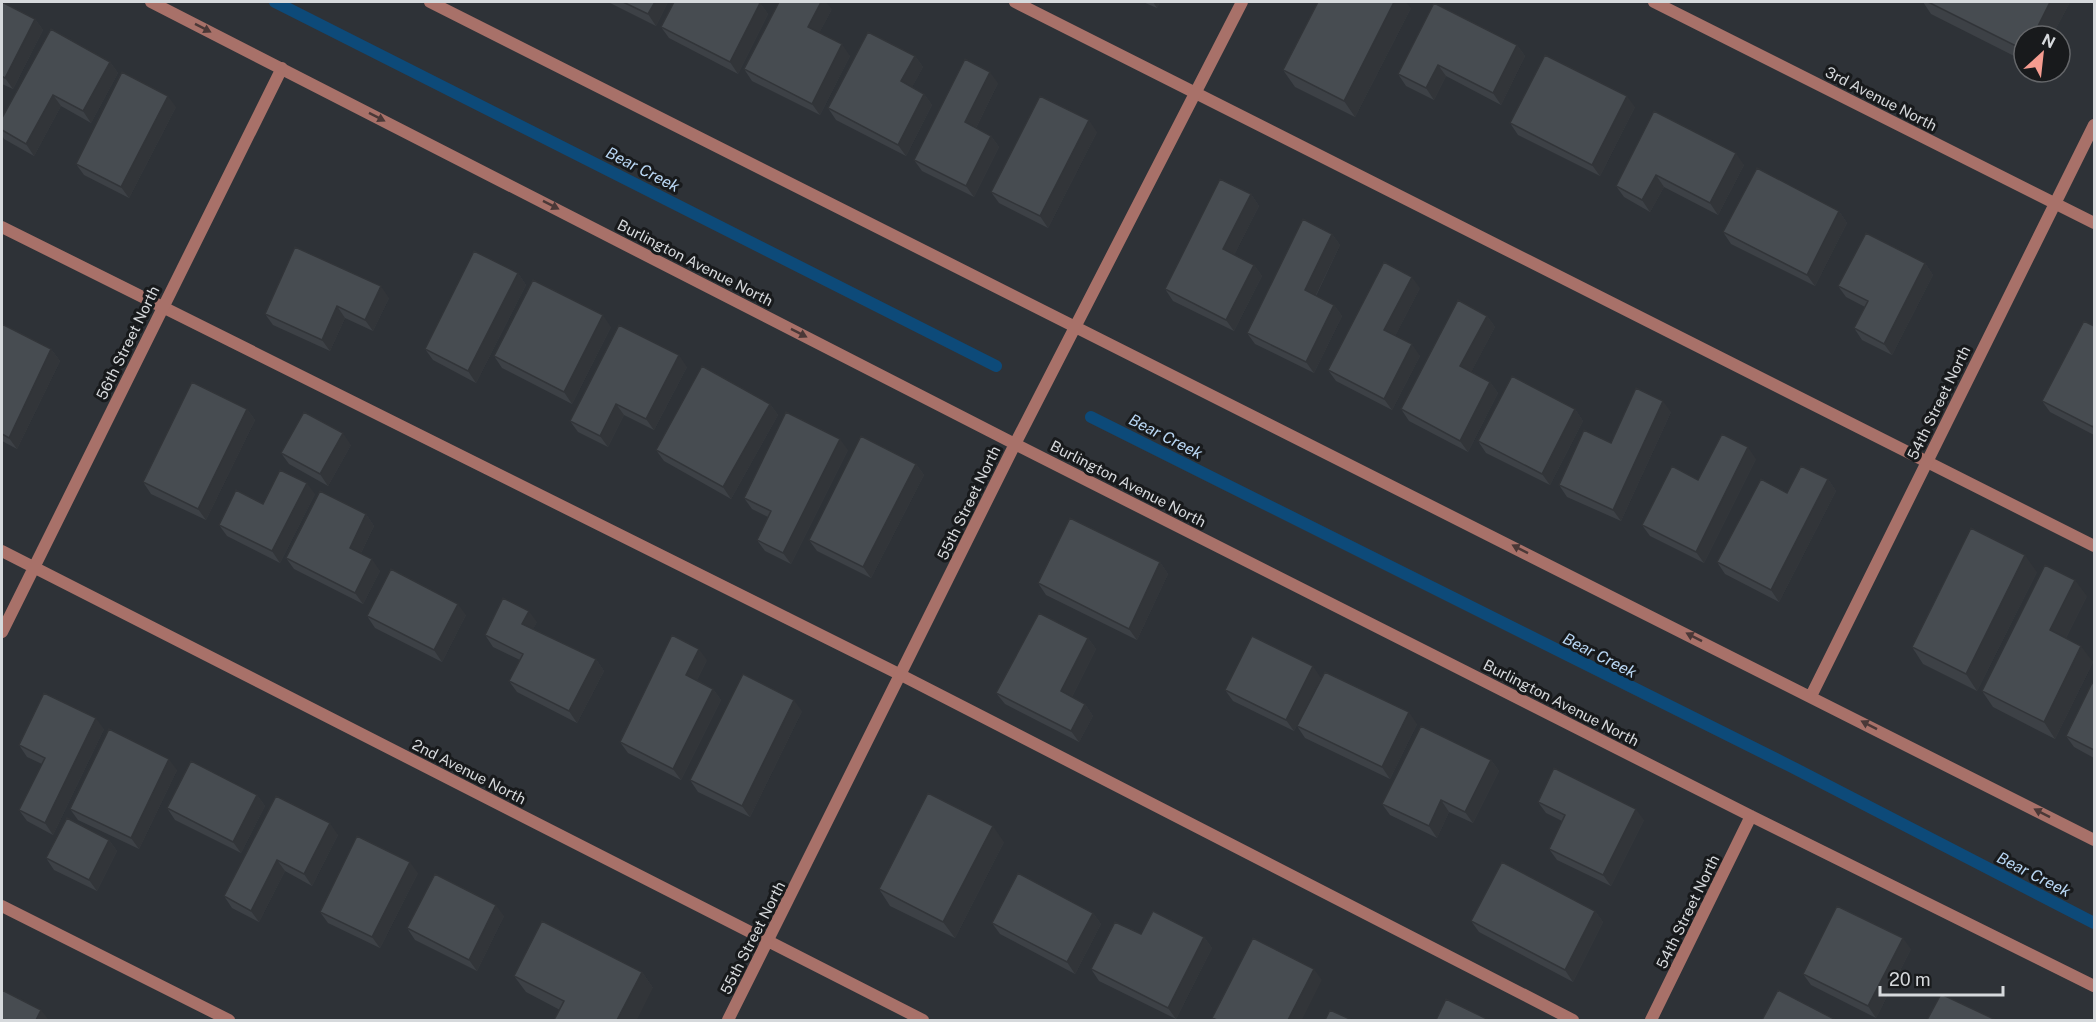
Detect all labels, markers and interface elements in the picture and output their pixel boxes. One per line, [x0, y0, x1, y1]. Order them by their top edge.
one-way arrow [195, 23, 212, 33]
north arrow [2012, 24, 2072, 84]
text: N [2039, 30, 2058, 52]
street label: 3rd Avenue North [1823, 63, 1940, 134]
one-way arrow [368, 111, 386, 121]
water label: Bear Creek [603, 143, 683, 196]
one-way arrow [542, 201, 559, 210]
street label: Burlington Avenue North [615, 216, 776, 309]
street label: 56th Street North [93, 283, 162, 402]
one-way arrow [791, 328, 808, 338]
street label: 54th Street North [1904, 343, 1973, 462]
water label: Bear Creek [1126, 410, 1206, 463]
street label: Burlington Avenue North [1048, 437, 1209, 530]
street label: 55th Street North [934, 443, 1004, 563]
one-way arrow [1512, 545, 1529, 554]
water label: Bear Creek [1560, 629, 1640, 682]
one-way arrow [1686, 632, 1703, 642]
street label: Burlington Avenue North [1481, 656, 1642, 749]
one-way arrow [1860, 720, 1877, 729]
street label: 2nd Avenue North [410, 736, 529, 808]
one-way arrow [2034, 808, 2051, 818]
water label: Bear Creek [1994, 848, 2074, 901]
street label: 54th Street North [1653, 852, 1722, 971]
street label: 55th Street North [717, 878, 788, 997]
scale bar [1880, 959, 2003, 997]
text: 20 m [1889, 969, 1931, 990]

